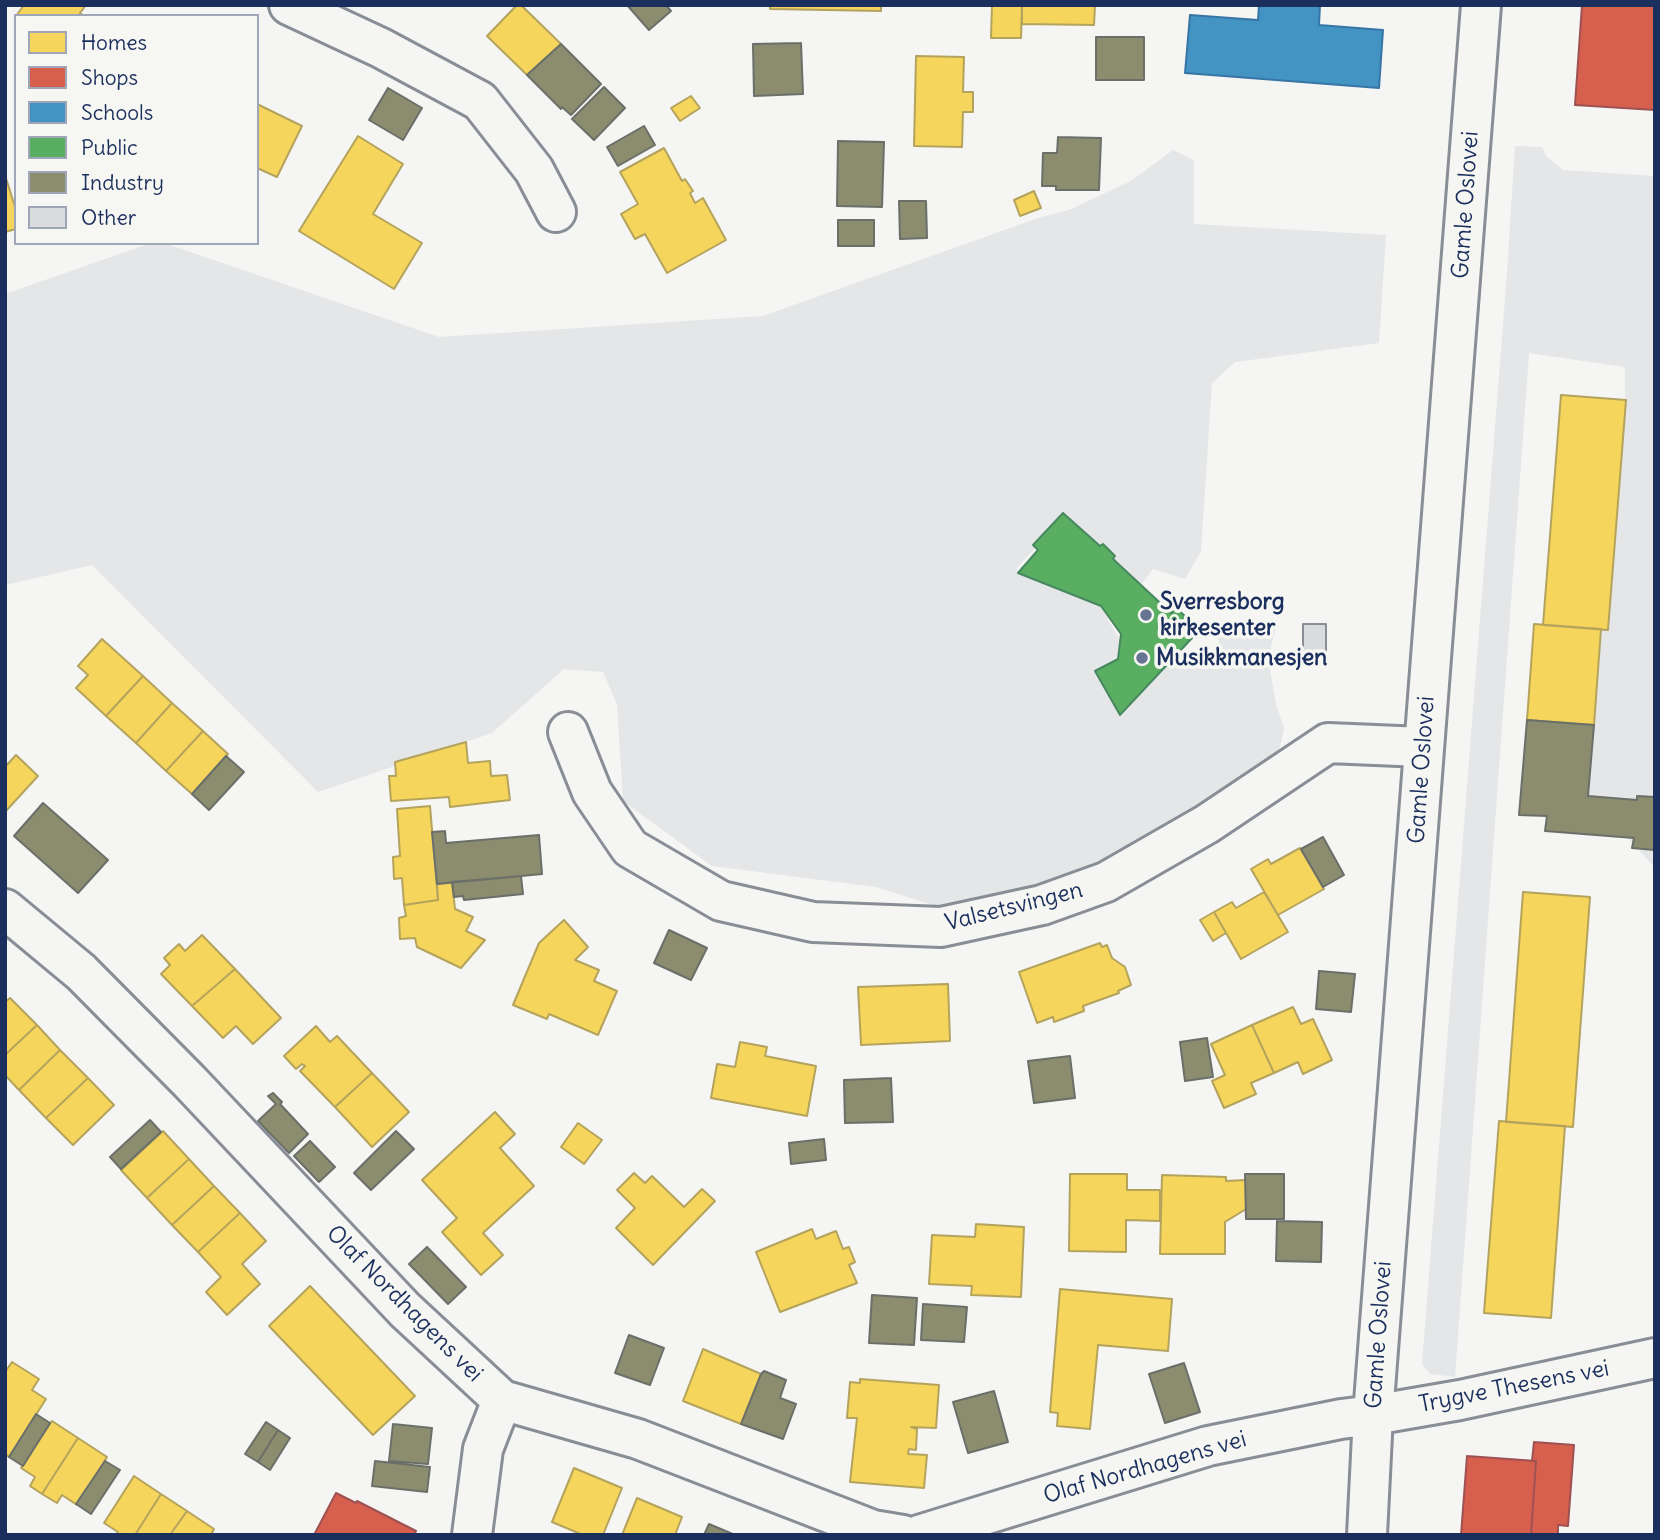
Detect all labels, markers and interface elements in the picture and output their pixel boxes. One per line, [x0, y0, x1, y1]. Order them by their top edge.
legend [14, 14, 259, 245]
text: Homes [81, 29, 147, 56]
text: Shops [81, 64, 138, 91]
text: Schools [81, 99, 153, 126]
street label: Gamle Oslovei [1447, 130, 1485, 280]
text: Public [81, 134, 138, 161]
text: Industry [81, 169, 164, 196]
text: Other [81, 204, 136, 231]
place label: Sverresborg kirkesenter [1160, 588, 1285, 642]
marker: Sverresborg kirkesenter [1138, 607, 1154, 623]
place label: Musikkmanesjen [1156, 644, 1327, 672]
marker: Musikkmanesjen [1134, 650, 1150, 666]
street label: Gamle Oslovei [1403, 695, 1441, 845]
street label: Valsetsvingen [942, 877, 1086, 937]
street label: Olaf Nordhagens vei [320, 1220, 488, 1388]
street label: Gamle Oslovei [1360, 1260, 1398, 1410]
street label: Trygve Thesens vei [1416, 1355, 1612, 1419]
street label: Olaf Nordhagens vei [1040, 1426, 1250, 1510]

